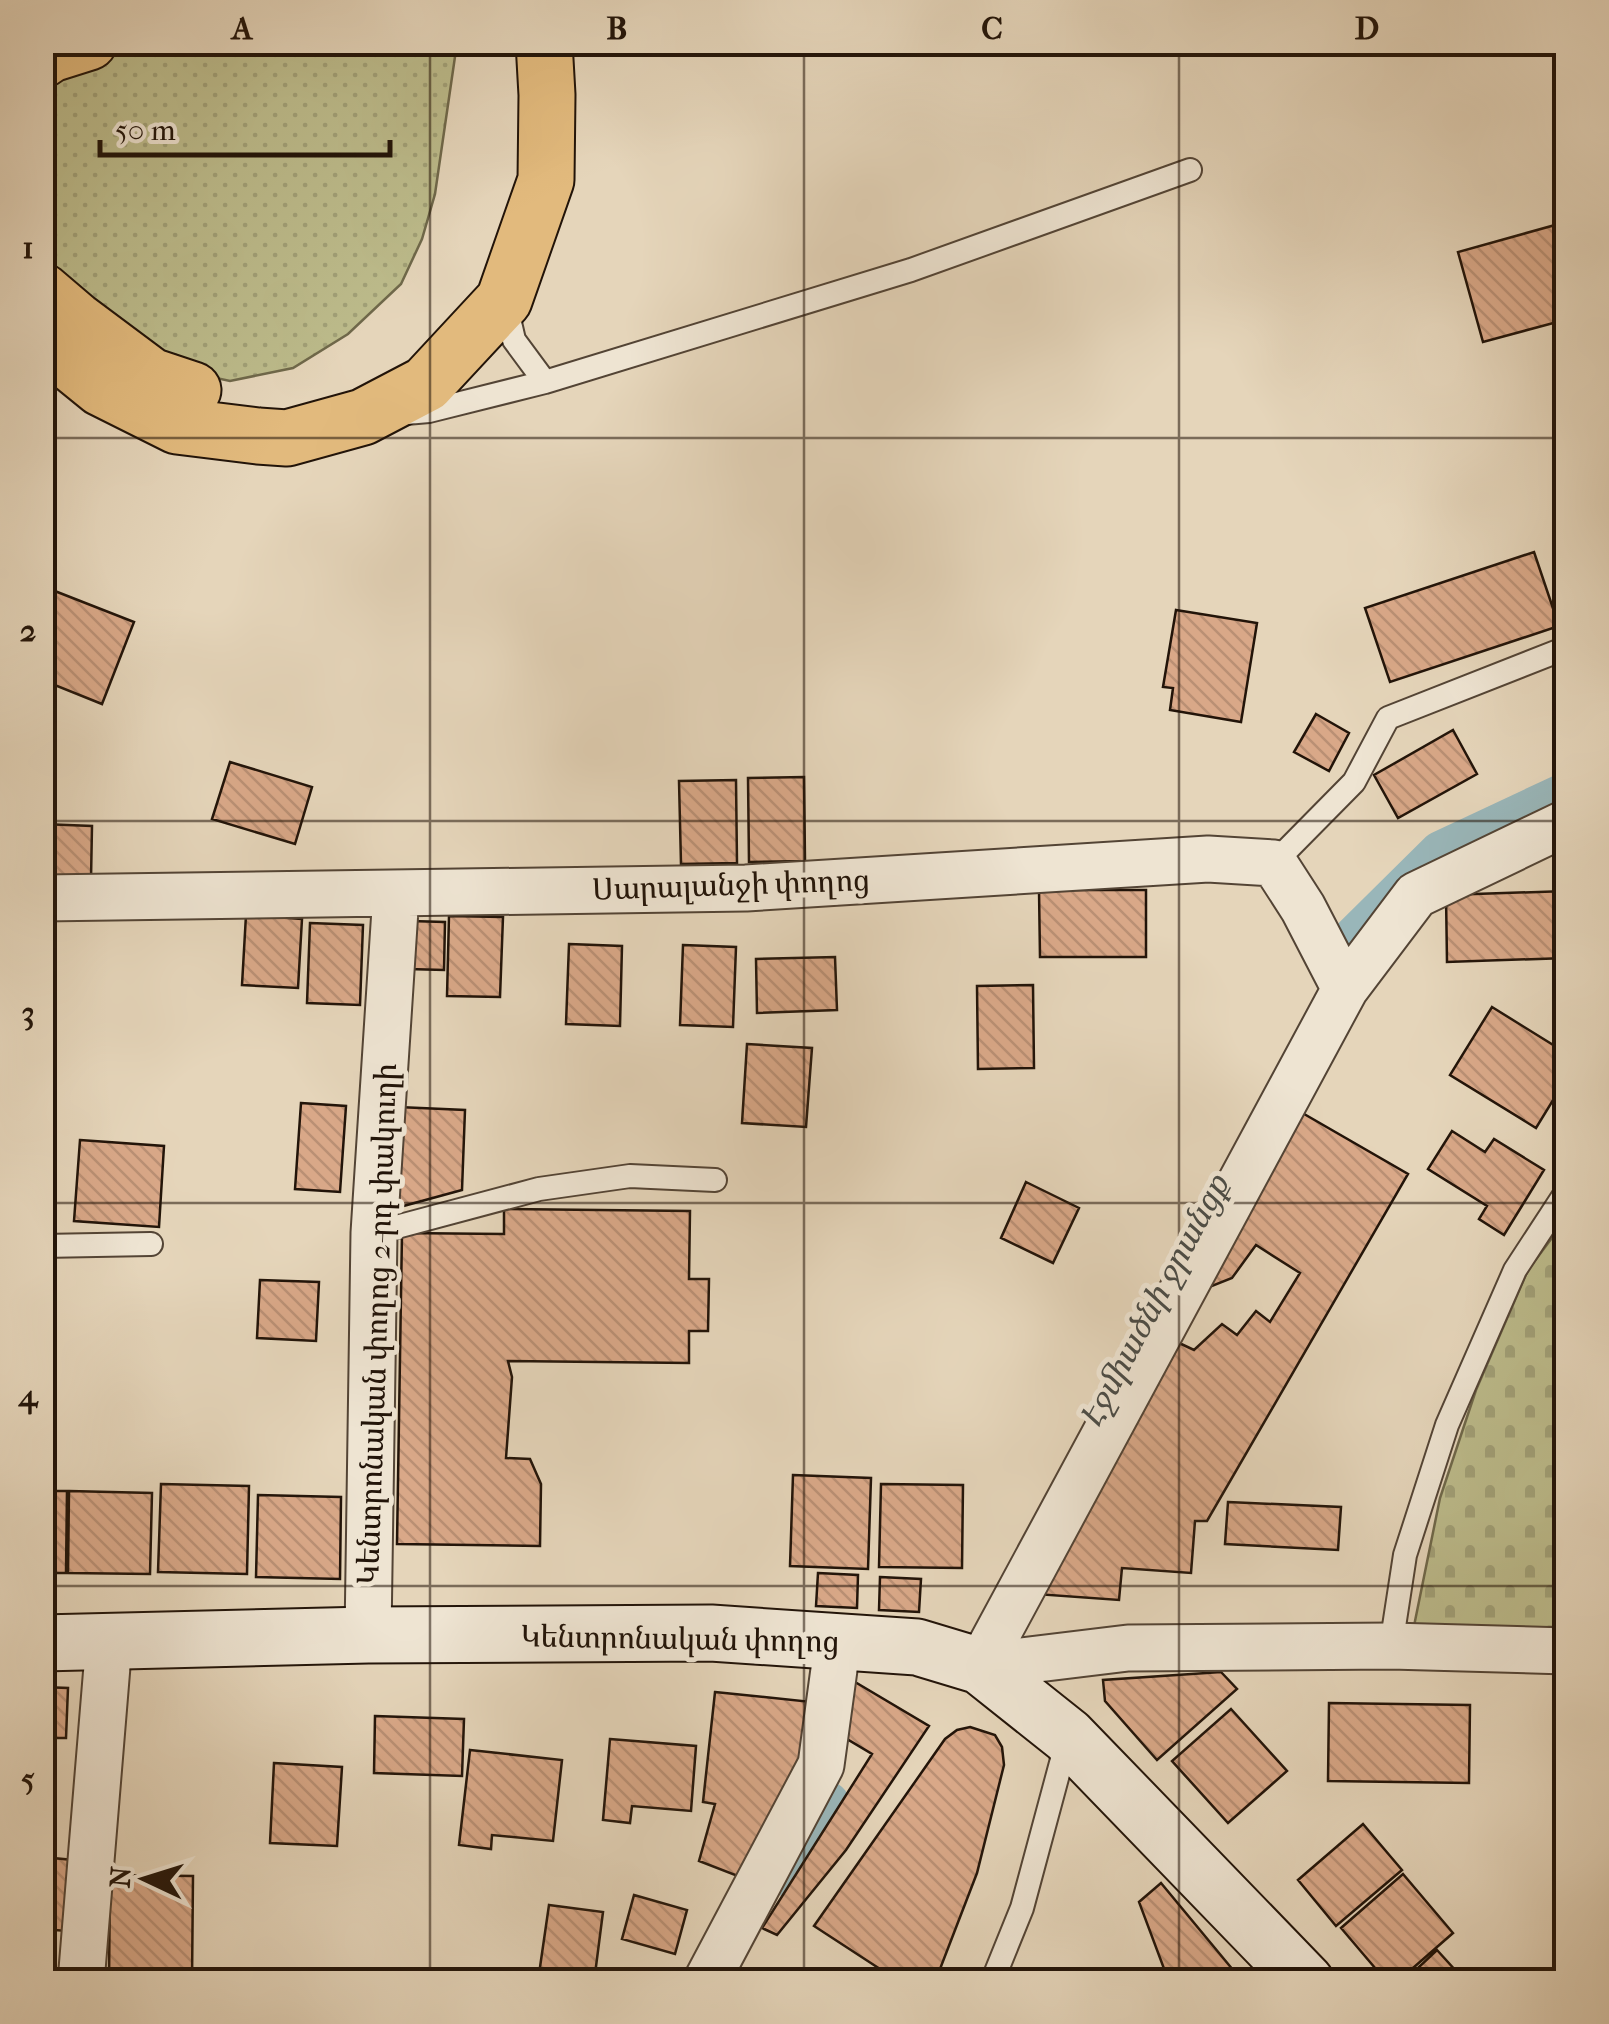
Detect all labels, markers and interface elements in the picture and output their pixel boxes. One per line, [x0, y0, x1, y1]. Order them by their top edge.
text: A [230, 10, 254, 47]
text: B [607, 10, 627, 47]
text: C [981, 10, 1003, 47]
text: D [1355, 10, 1379, 47]
scale bar [100, 95, 390, 157]
text: 50 m [115, 113, 176, 148]
text: 1 [22, 229, 34, 266]
text: 2 [20, 612, 36, 649]
street label: Սարալանջի փողոց [592, 863, 870, 908]
text: 3 [21, 994, 35, 1031]
street label: Կենտրոնական փողոց 2-րդ փակուղի [351, 1063, 404, 1585]
water label: Էջմիածնի ջրանցք [1072, 1167, 1238, 1434]
text: 4 [18, 1377, 40, 1415]
street label: Կենտրոնական փողոց [520, 1619, 840, 1660]
text: 5 [21, 1760, 35, 1797]
north arrow [95, 1829, 195, 1929]
text: N [103, 1865, 138, 1889]

